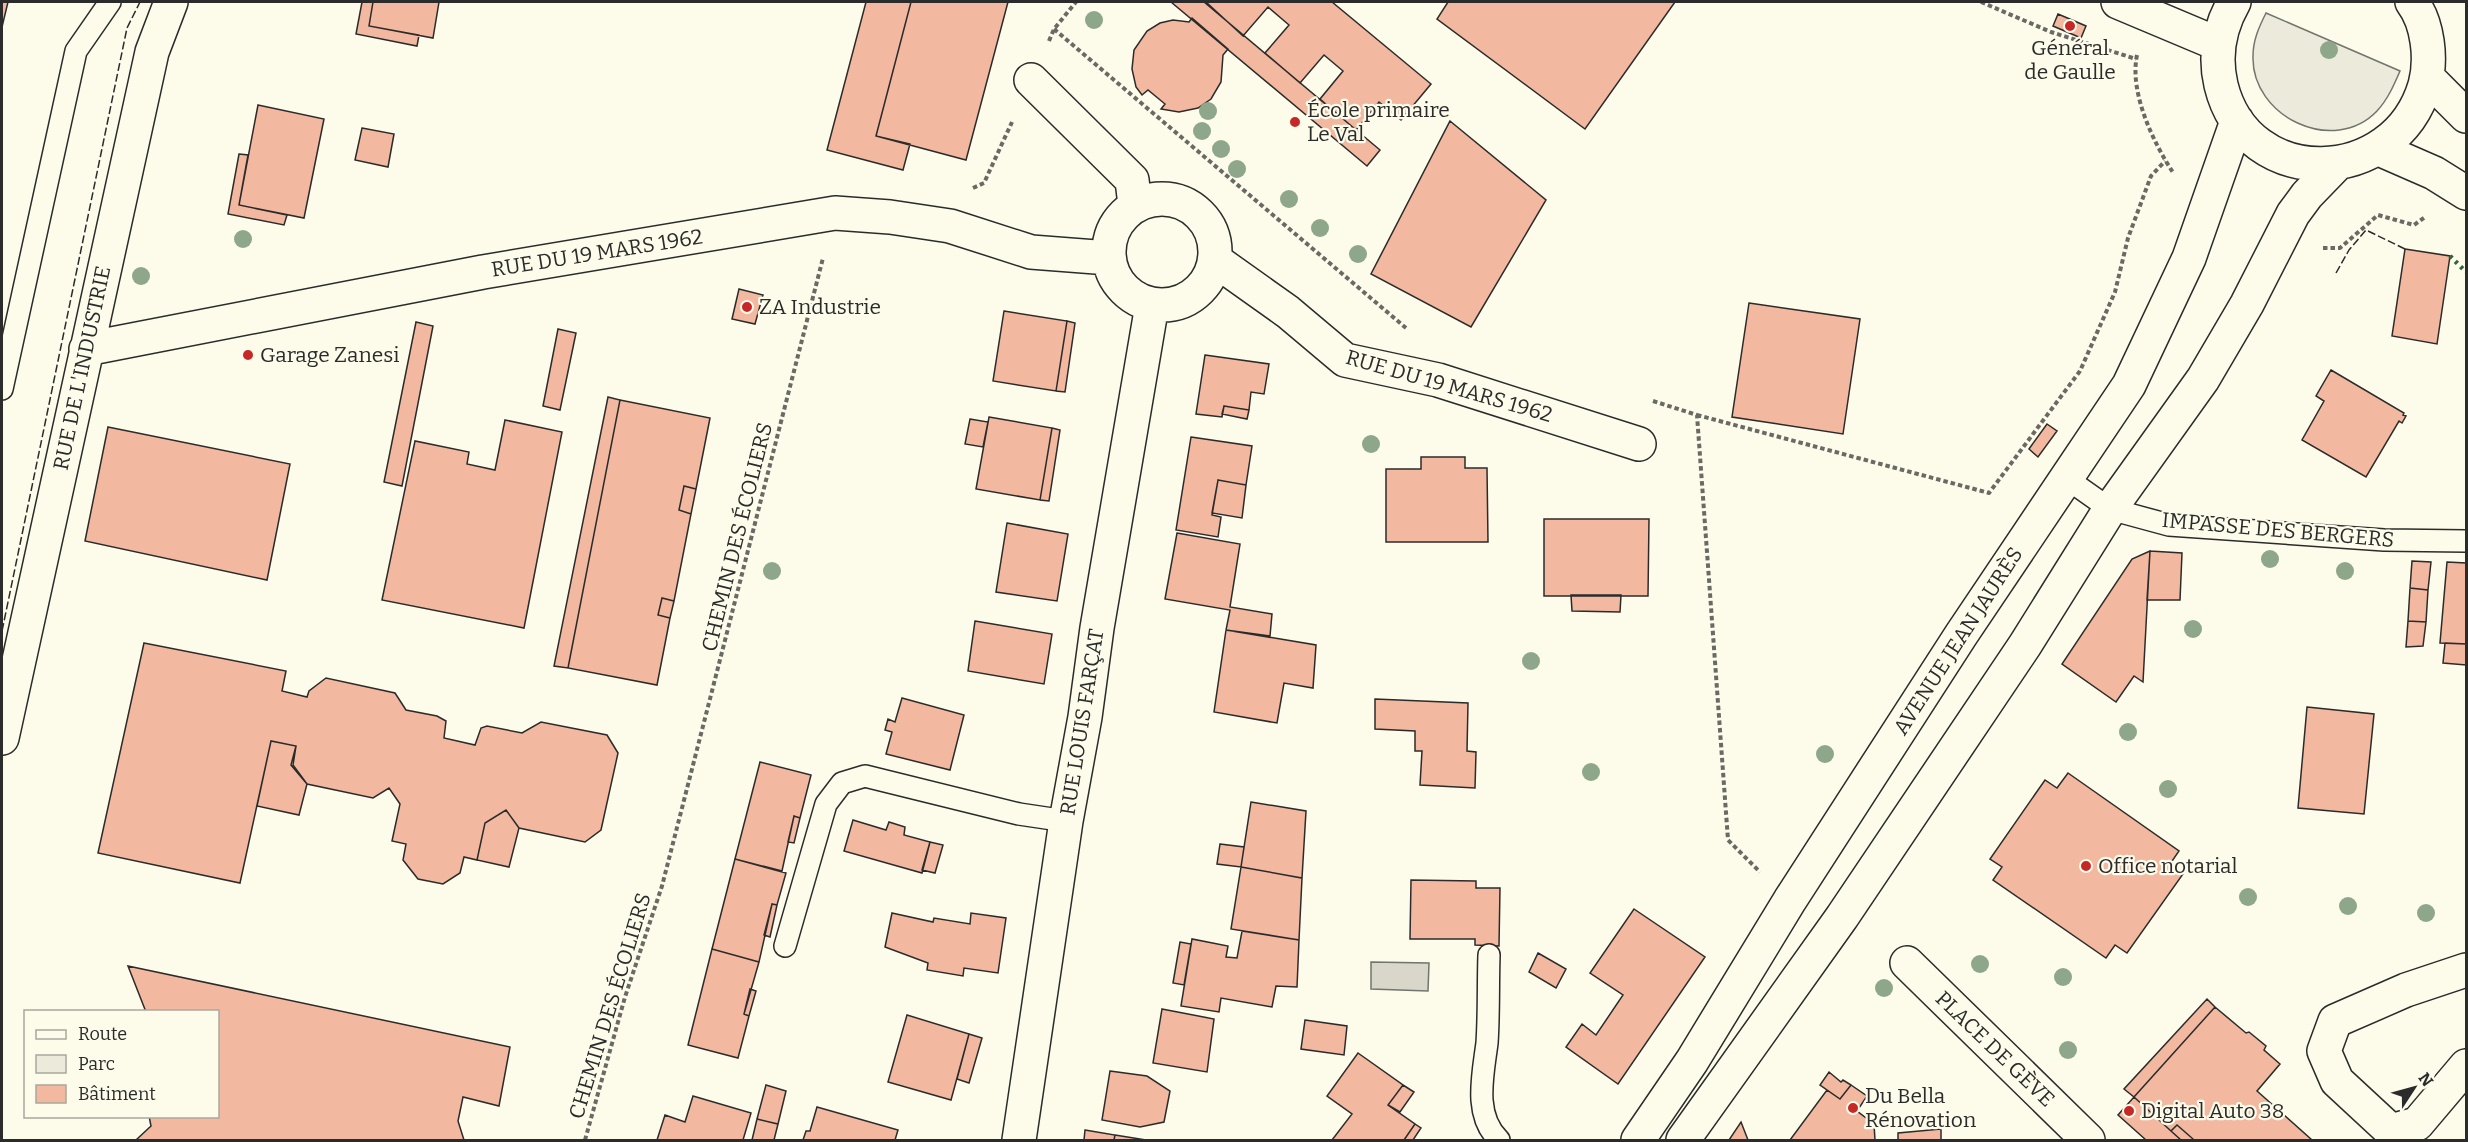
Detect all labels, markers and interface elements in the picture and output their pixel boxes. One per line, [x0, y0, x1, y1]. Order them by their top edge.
marker: Général de Gaulle [2063, 19, 2077, 33]
place label: Général de Gaulle [2024, 35, 2116, 85]
place label: École primaire Le Val [1307, 97, 1450, 147]
marker: École primaire Le Val [1288, 115, 1302, 129]
street label: RUE DU 19 MARS 1962 [489, 223, 705, 283]
street label: RUE DE L'INDUSTRIE [48, 264, 116, 472]
place label: ZA Industrie [759, 294, 881, 320]
marker: ZA Industrie [740, 300, 754, 314]
place label: Garage Zanesi [260, 342, 399, 368]
street label: RUE DU 19 MARS 1962 [1343, 344, 1555, 428]
marker: Garage Zanesi [241, 348, 255, 362]
street label: CHEMIN DES ÉCOLIERS [696, 420, 778, 654]
street label: IMPASSE DES BERGERS [2161, 507, 2395, 553]
street label: AVENUE JEAN JAURÈS [1888, 542, 2028, 740]
street label: RUE LOUIS FARÇAT [1054, 627, 1110, 817]
place label: Office notarial [2098, 853, 2238, 879]
marker: Office notarial [2079, 859, 2093, 873]
street label: CHEMIN DES ÉCOLIERS [563, 890, 657, 1122]
street label: PLACE DE GÈVE [1930, 986, 2060, 1112]
legend [24, 1010, 219, 1118]
text: Route [78, 1023, 127, 1045]
text: Parc [78, 1053, 115, 1075]
north arrow [2384, 1058, 2444, 1118]
text: N [2414, 1069, 2437, 1090]
text: Bâtiment [78, 1083, 156, 1105]
place label: Du Bella Rénovation [1865, 1083, 1976, 1133]
place label: Digital Auto 38 [2141, 1098, 2284, 1124]
marker: Du Bella Rénovation [1846, 1101, 1860, 1115]
marker: Digital Auto 38 [2122, 1104, 2136, 1118]

